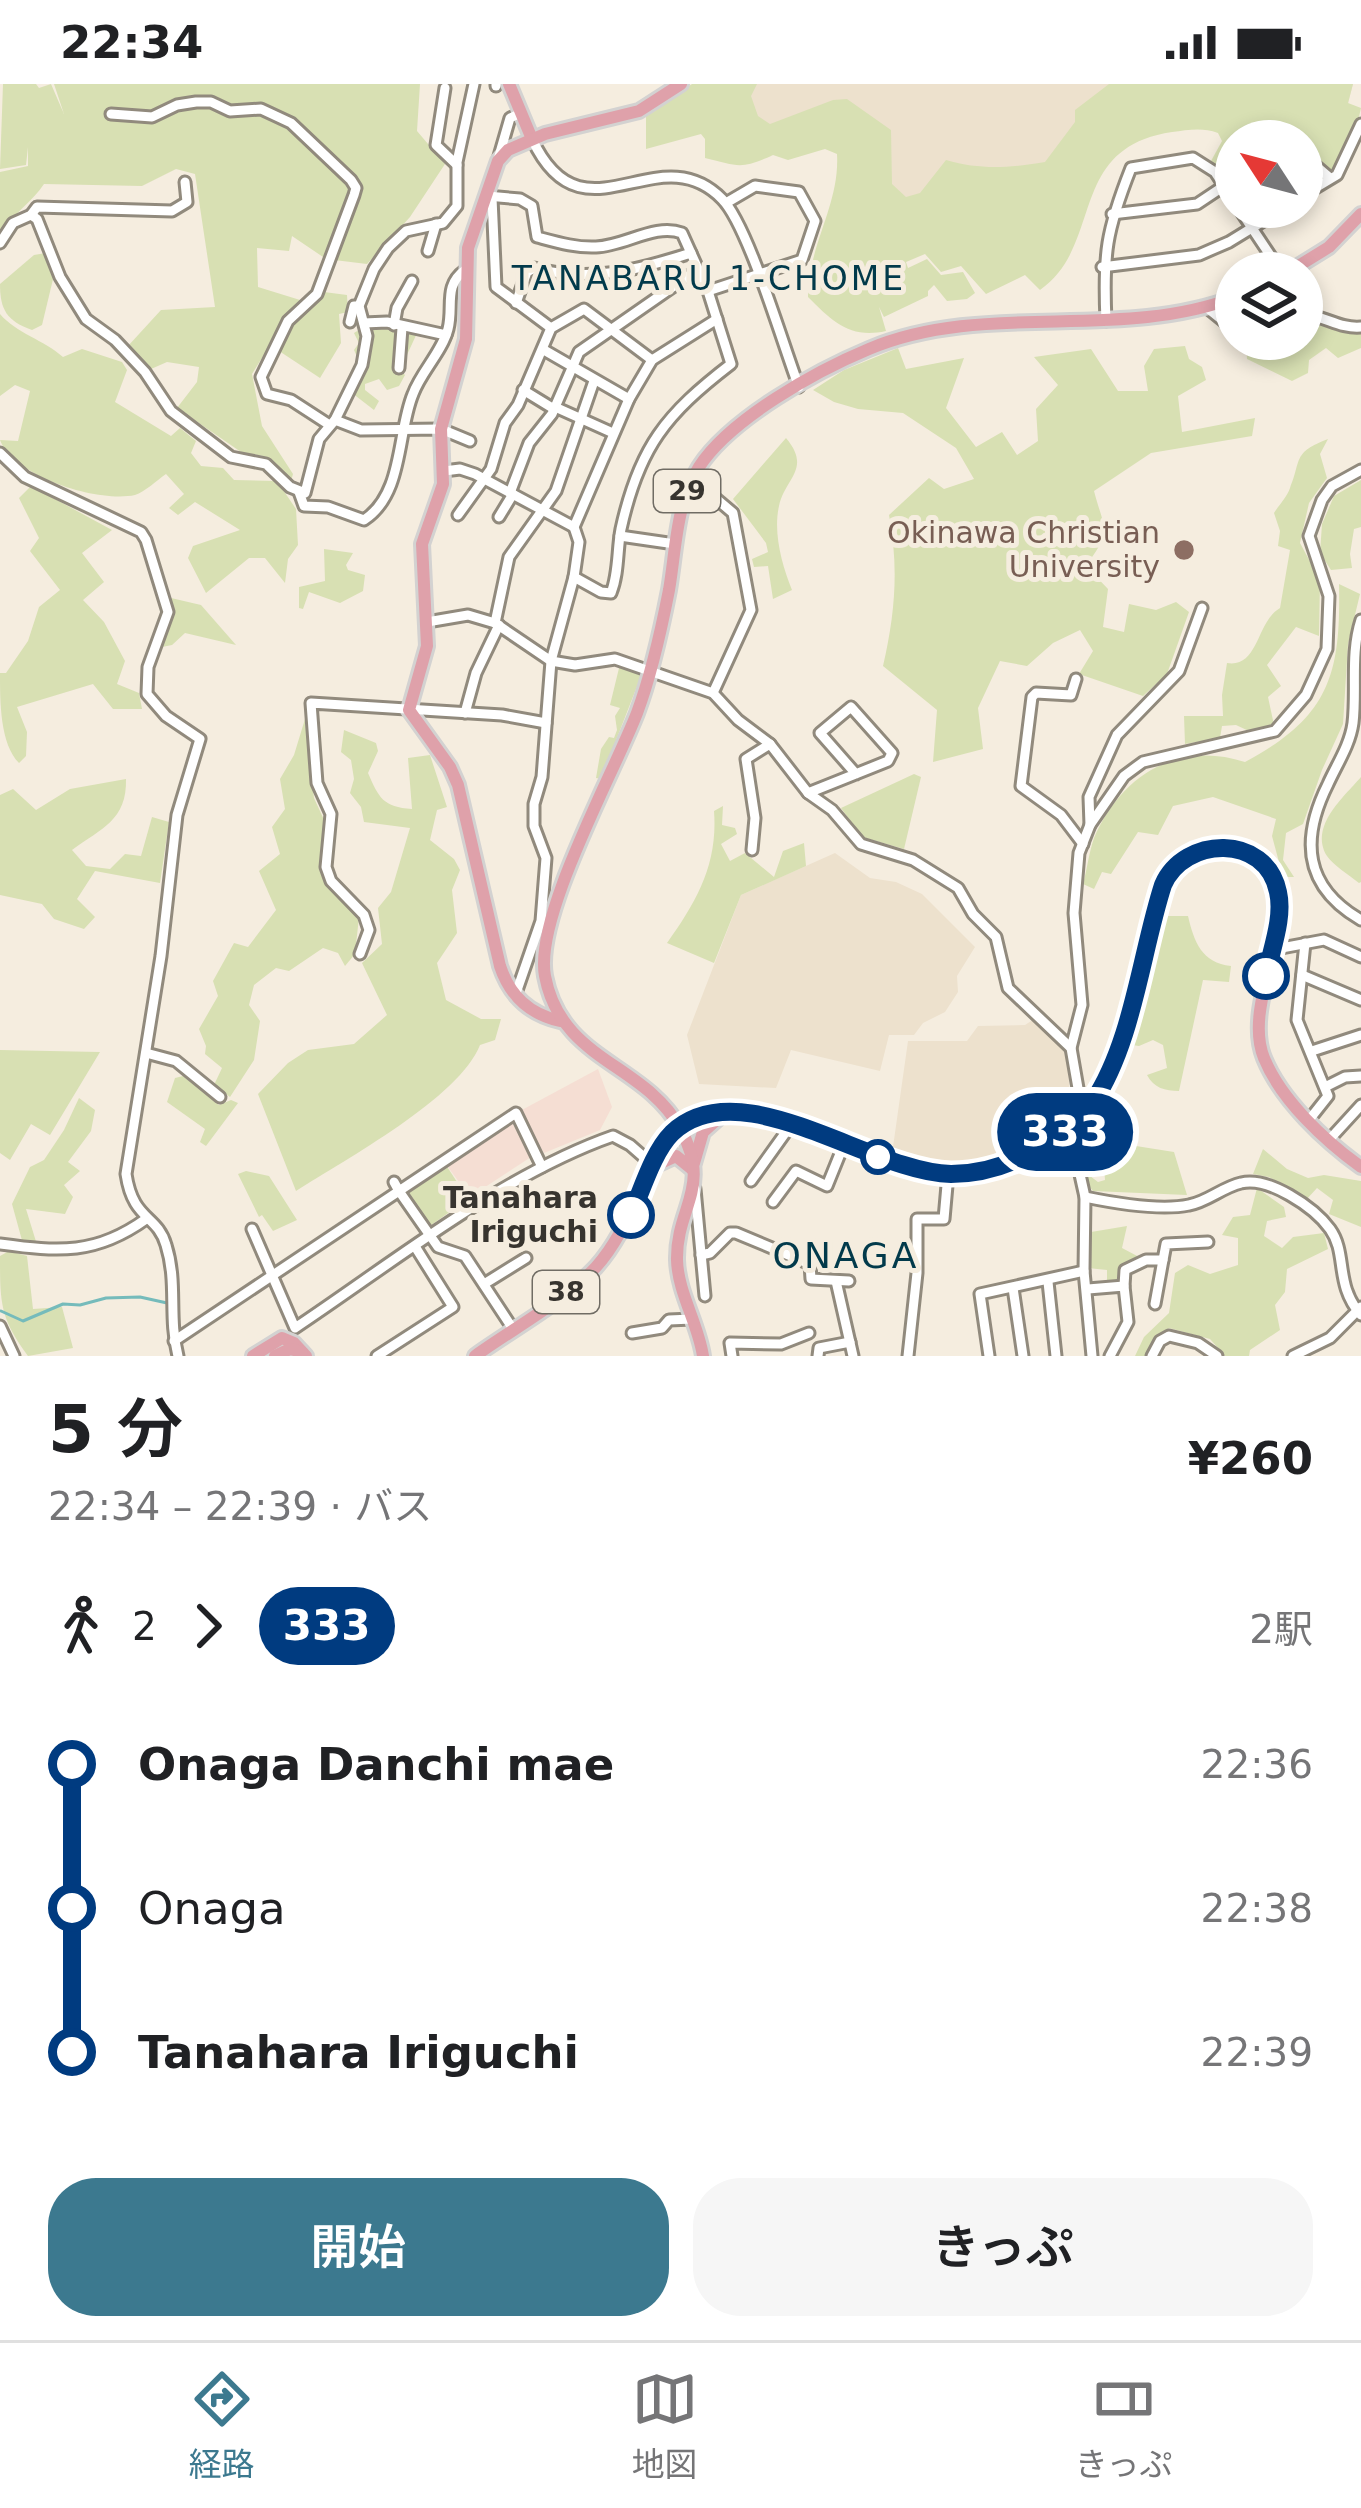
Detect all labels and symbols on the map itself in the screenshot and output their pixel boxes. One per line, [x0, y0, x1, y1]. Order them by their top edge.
north arrow [1215, 120, 1323, 228]
district label: TANABARU 1-CHOME [511, 259, 906, 298]
road number: 29 [654, 470, 720, 512]
place label: Okinawa Christian University [887, 515, 1160, 584]
marker: Okinawa Christian University [1171, 537, 1197, 563]
unlabelled marker [1244, 954, 1288, 998]
line badge: 333 [996, 1093, 1134, 1171]
unlabelled marker [862, 1141, 894, 1173]
place label: Tanahara Iriguchi [443, 1180, 598, 1249]
marker: Tanahara Iriguchi [609, 1193, 653, 1237]
district label: ONAGA [773, 1235, 919, 1276]
road number: 38 [533, 1271, 599, 1313]

